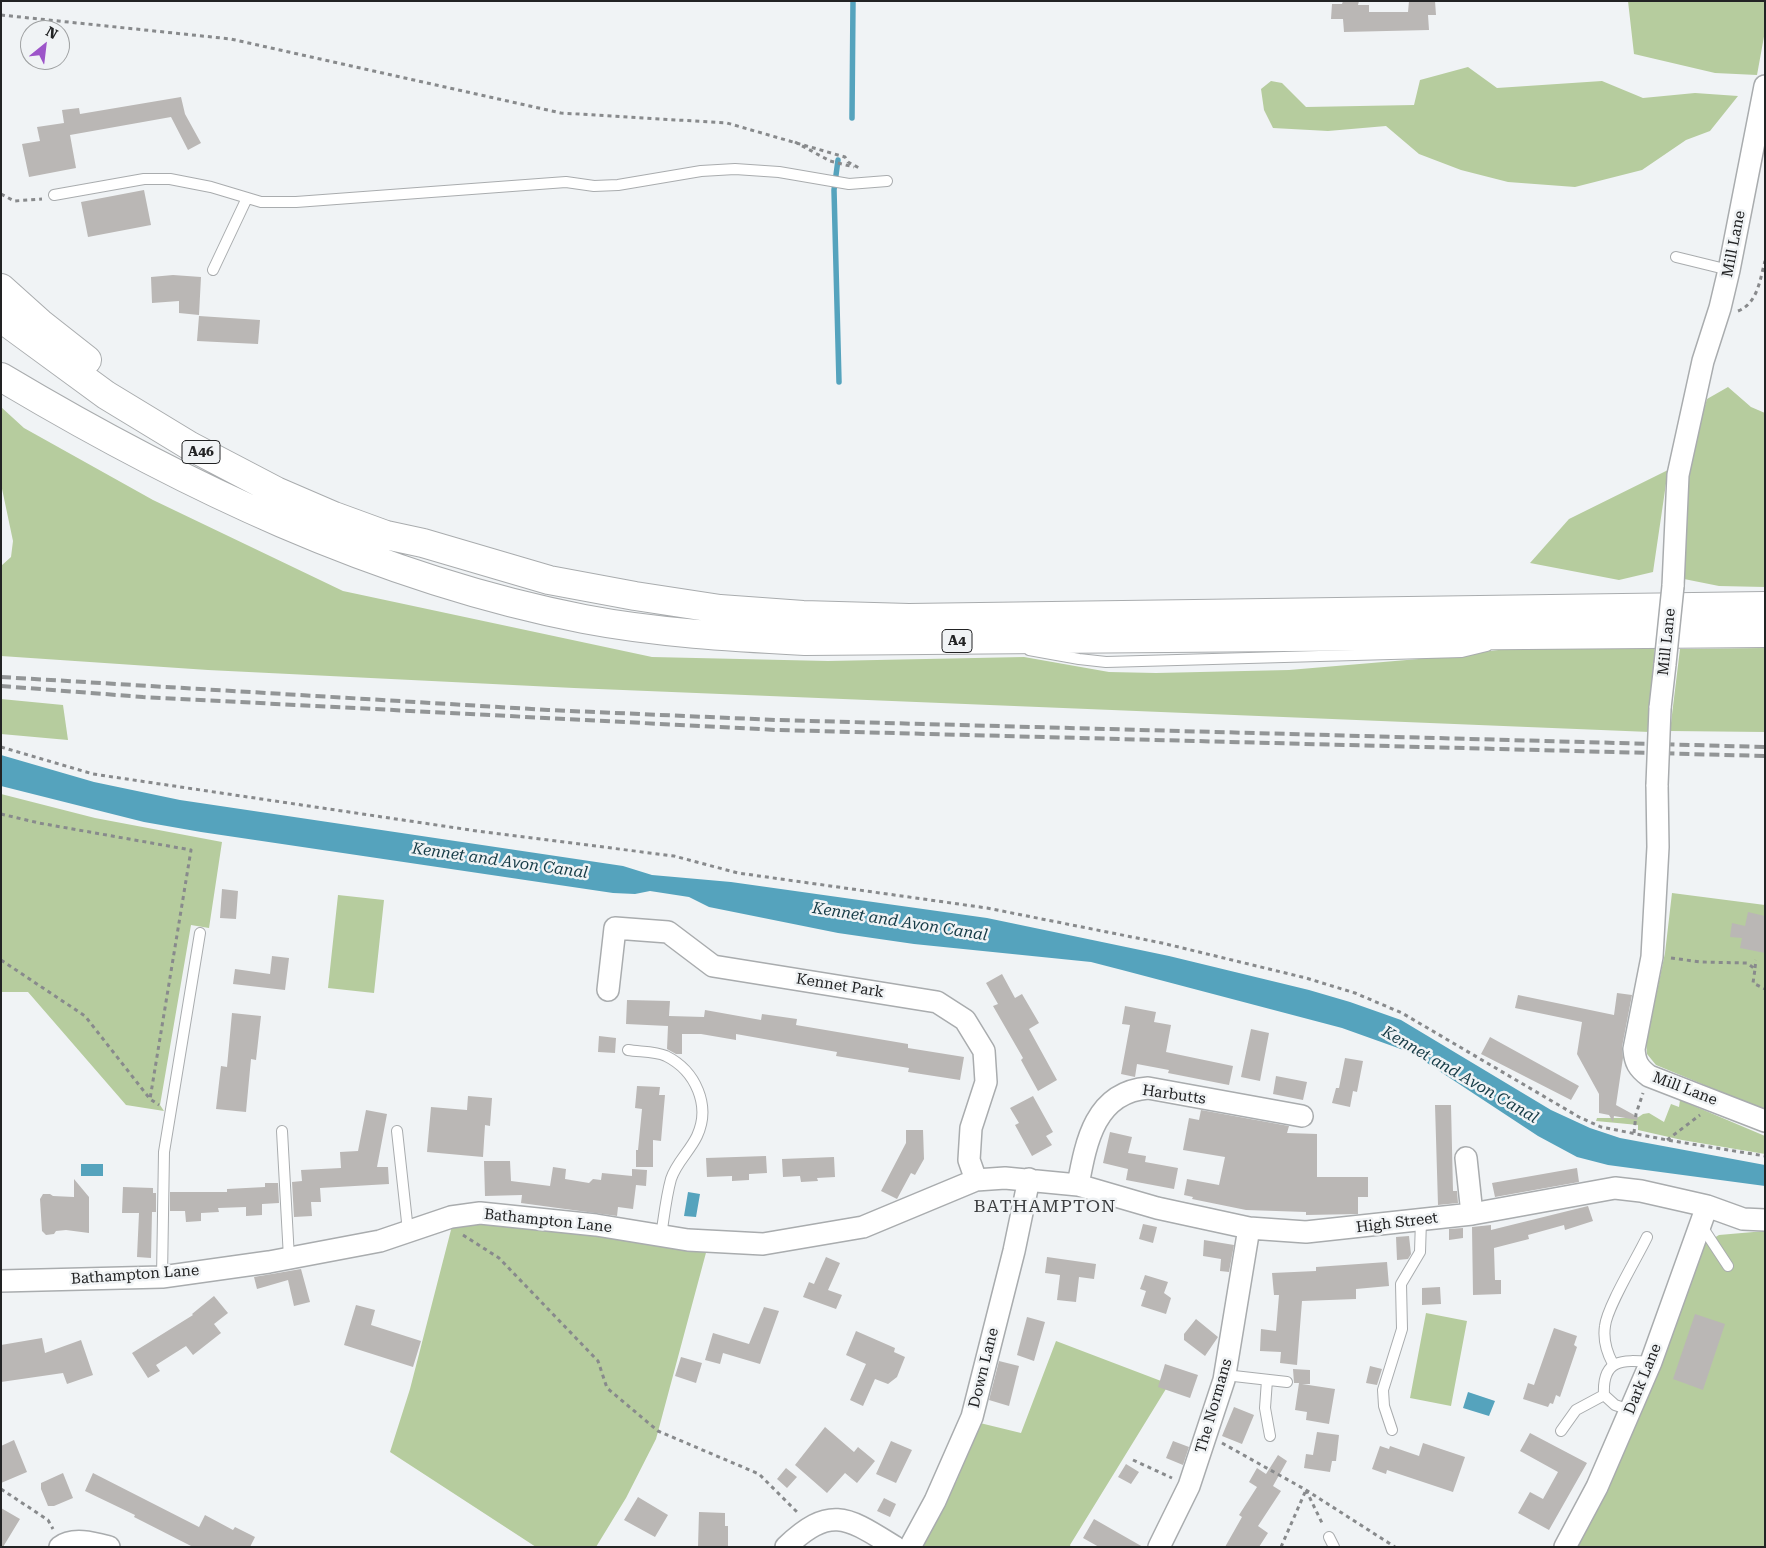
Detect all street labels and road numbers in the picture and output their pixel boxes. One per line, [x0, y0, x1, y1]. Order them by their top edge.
street label: Mill Lane [1719, 209, 1749, 279]
road number: A46 [182, 441, 220, 464]
street label: Mill Lane [1655, 607, 1679, 677]
road number: A4 [942, 630, 972, 652]
street label: Kennet Park [795, 970, 885, 1002]
street label: Mill Lane [1650, 1068, 1720, 1110]
street label: Harbutts [1141, 1082, 1207, 1108]
street label: Bathampton Lane [483, 1205, 613, 1237]
street label: High Street [1355, 1209, 1439, 1237]
street label: Bathampton Lane [70, 1262, 200, 1288]
street label: Down Lane [965, 1326, 1003, 1410]
street label: Dark Lane [1621, 1341, 1665, 1417]
street label: The Normans [1192, 1357, 1236, 1455]

